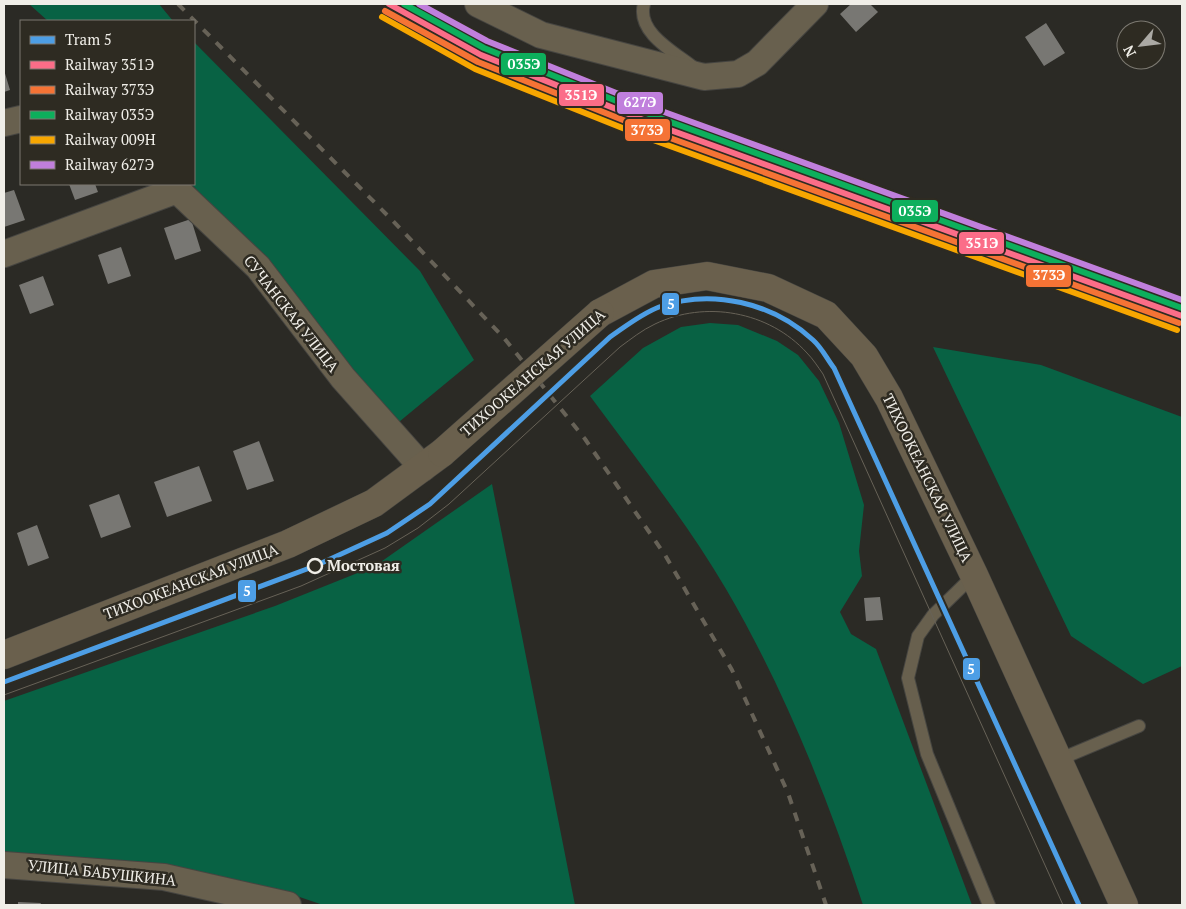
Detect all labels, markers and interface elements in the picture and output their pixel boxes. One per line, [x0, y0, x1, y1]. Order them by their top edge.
legend [20, 20, 195, 185]
north arrow [1116, 20, 1166, 70]
text: Tram 5 [65, 29, 112, 49]
text: N [1118, 42, 1140, 60]
line badge: 035Э [500, 52, 547, 76]
text: Railway 351Э [65, 54, 154, 74]
text: 035Э [508, 54, 540, 73]
text: Railway 373Э [65, 79, 154, 99]
line badge: 351Э [558, 83, 605, 107]
text: 351Э [565, 85, 597, 104]
line badge: 627Э [616, 91, 664, 115]
text: 627Э [624, 92, 656, 111]
text: Railway 035Э [65, 104, 154, 124]
line badge: 373Э [624, 118, 671, 142]
text: 373Э [631, 120, 663, 139]
text: Railway 009Н [65, 129, 156, 149]
text: Railway 627Э [65, 154, 154, 174]
line badge: 035Э [891, 199, 939, 223]
text: 035Э [899, 201, 931, 220]
line badge: 351Э [958, 231, 1005, 255]
text: 351Э [966, 233, 998, 252]
street label: СУЧАНСКАЯ УЛИЦА [240, 251, 344, 377]
line badge: 373Э [1025, 264, 1072, 288]
text: 373Э [1033, 265, 1065, 284]
line badge: 5 [661, 292, 680, 316]
text: 5 [667, 294, 675, 313]
street label: ТИХООКЕАНСКАЯ УЛИЦА [456, 303, 609, 441]
street label: ТИХООКЕАНСКАЯ УЛИЦА [878, 390, 978, 566]
street label: ТИХООКЕАНСКАЯ УЛИЦА [101, 538, 281, 624]
place label: Мостовая [327, 555, 400, 575]
marker: Мостовая [307, 558, 323, 574]
line badge: 5 [237, 579, 257, 603]
text: 5 [243, 581, 251, 600]
line badge: 5 [962, 657, 981, 681]
text: 5 [967, 659, 975, 678]
street label: УЛИЦА БАБУШКИНА [27, 854, 178, 890]

